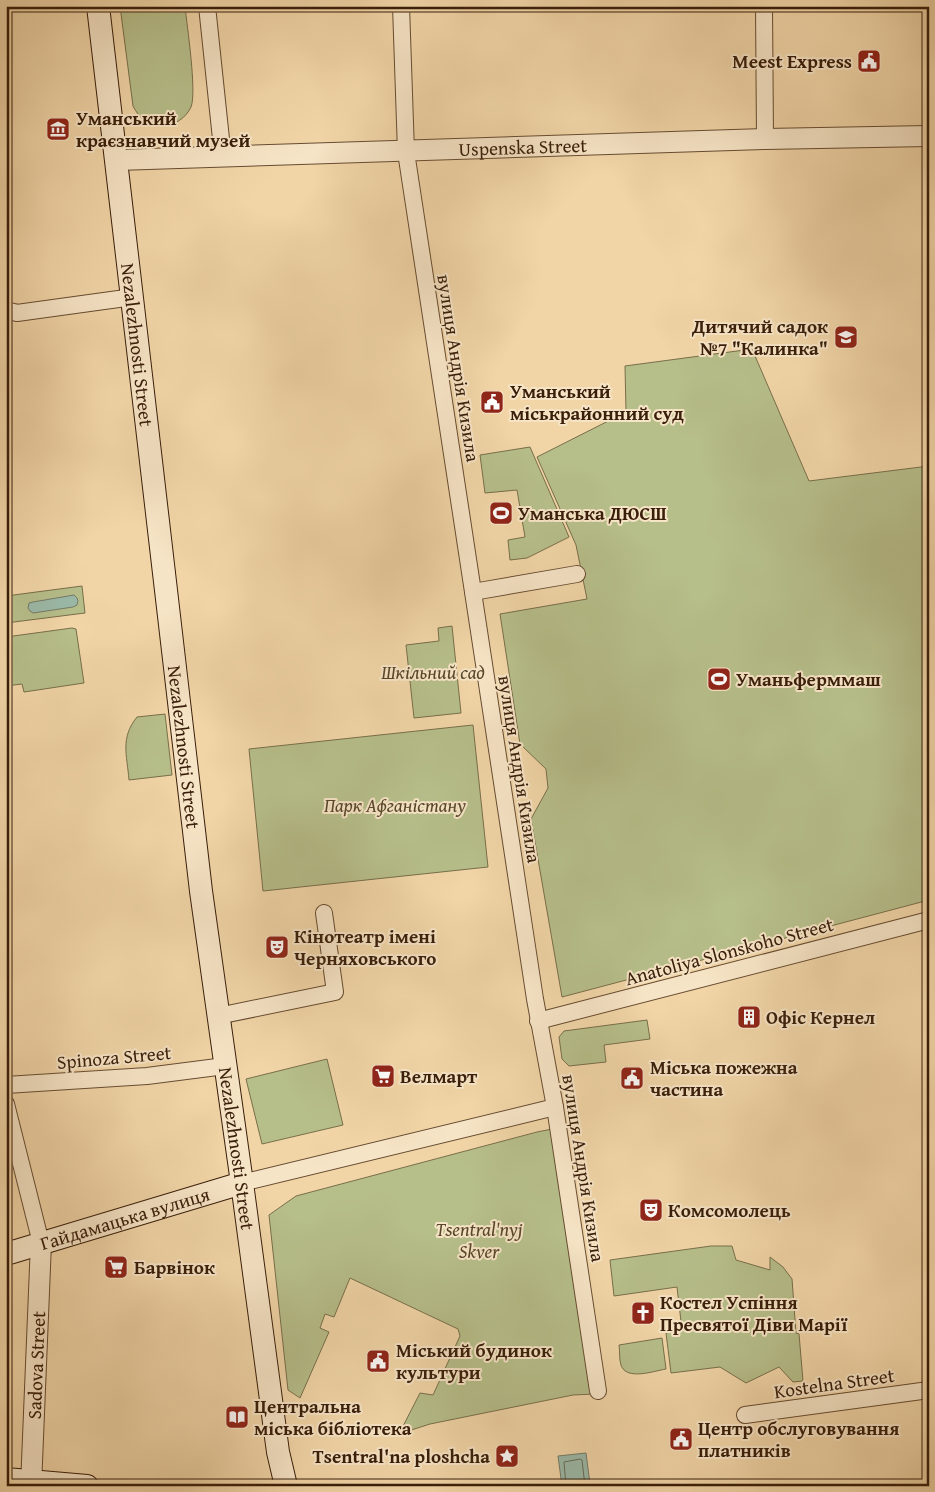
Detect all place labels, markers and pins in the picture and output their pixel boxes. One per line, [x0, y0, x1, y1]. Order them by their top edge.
place label: Meest Express [732, 47, 852, 75]
public building icon: Meest Express [856, 48, 882, 74]
place label: Уманський краєзнавчий музей [76, 104, 250, 154]
museum icon: Уманський краєзнавчий музей [45, 116, 71, 142]
place label: Дитячий садок №7 "Калинка" [691, 312, 828, 362]
school or university icon: Дитячий садок №7 "Калинка" [833, 324, 859, 350]
place label: Уманський міськрайонний суд [510, 377, 684, 427]
public building icon: Уманський міськрайонний суд [479, 389, 505, 415]
place label: Уманська ДЮСШ [518, 499, 667, 527]
sports icon: Уманська ДЮСШ [488, 500, 514, 526]
place label: Уманьферммаш [736, 665, 881, 693]
sports icon: Уманьферммаш [706, 666, 732, 692]
place label: Кінотеатр імені Черняховського [294, 922, 436, 972]
theatre icon: Кінотеатр імені Черняховського [264, 934, 290, 960]
place label: Офіс Кернел [766, 1003, 875, 1031]
building icon: Офіс Кернел [736, 1004, 762, 1030]
place label: Міська пожежна частина [650, 1053, 798, 1103]
place label: Велмарт [400, 1062, 478, 1090]
supermarket icon: Велмарт [370, 1063, 396, 1089]
public building icon: Міська пожежна частина [619, 1065, 645, 1091]
place label: Комсомолець [668, 1196, 791, 1224]
theatre icon: Комсомолець [638, 1197, 664, 1223]
place label: Барвінок [134, 1253, 215, 1281]
supermarket icon: Барвінок [103, 1254, 129, 1280]
place label: Костел Успіння Пресвятої Діви Марії [660, 1288, 848, 1338]
church icon: Костел Успіння Пресвятої Діви Марії [630, 1300, 656, 1326]
place label: Міський будинок культури [396, 1336, 552, 1386]
public building icon: Міський будинок культури [365, 1348, 391, 1374]
place label: Центральна міська бібліотека [254, 1392, 412, 1442]
library icon: Центральна міська бібліотека [224, 1404, 250, 1430]
place label: Центр обслуговування платників [698, 1414, 899, 1464]
public building icon: Центр обслуговування платників [668, 1426, 694, 1452]
place label: Tsentral'na ploshcha [313, 1442, 490, 1470]
place icon: Tsentral'na ploshcha [494, 1443, 520, 1469]

